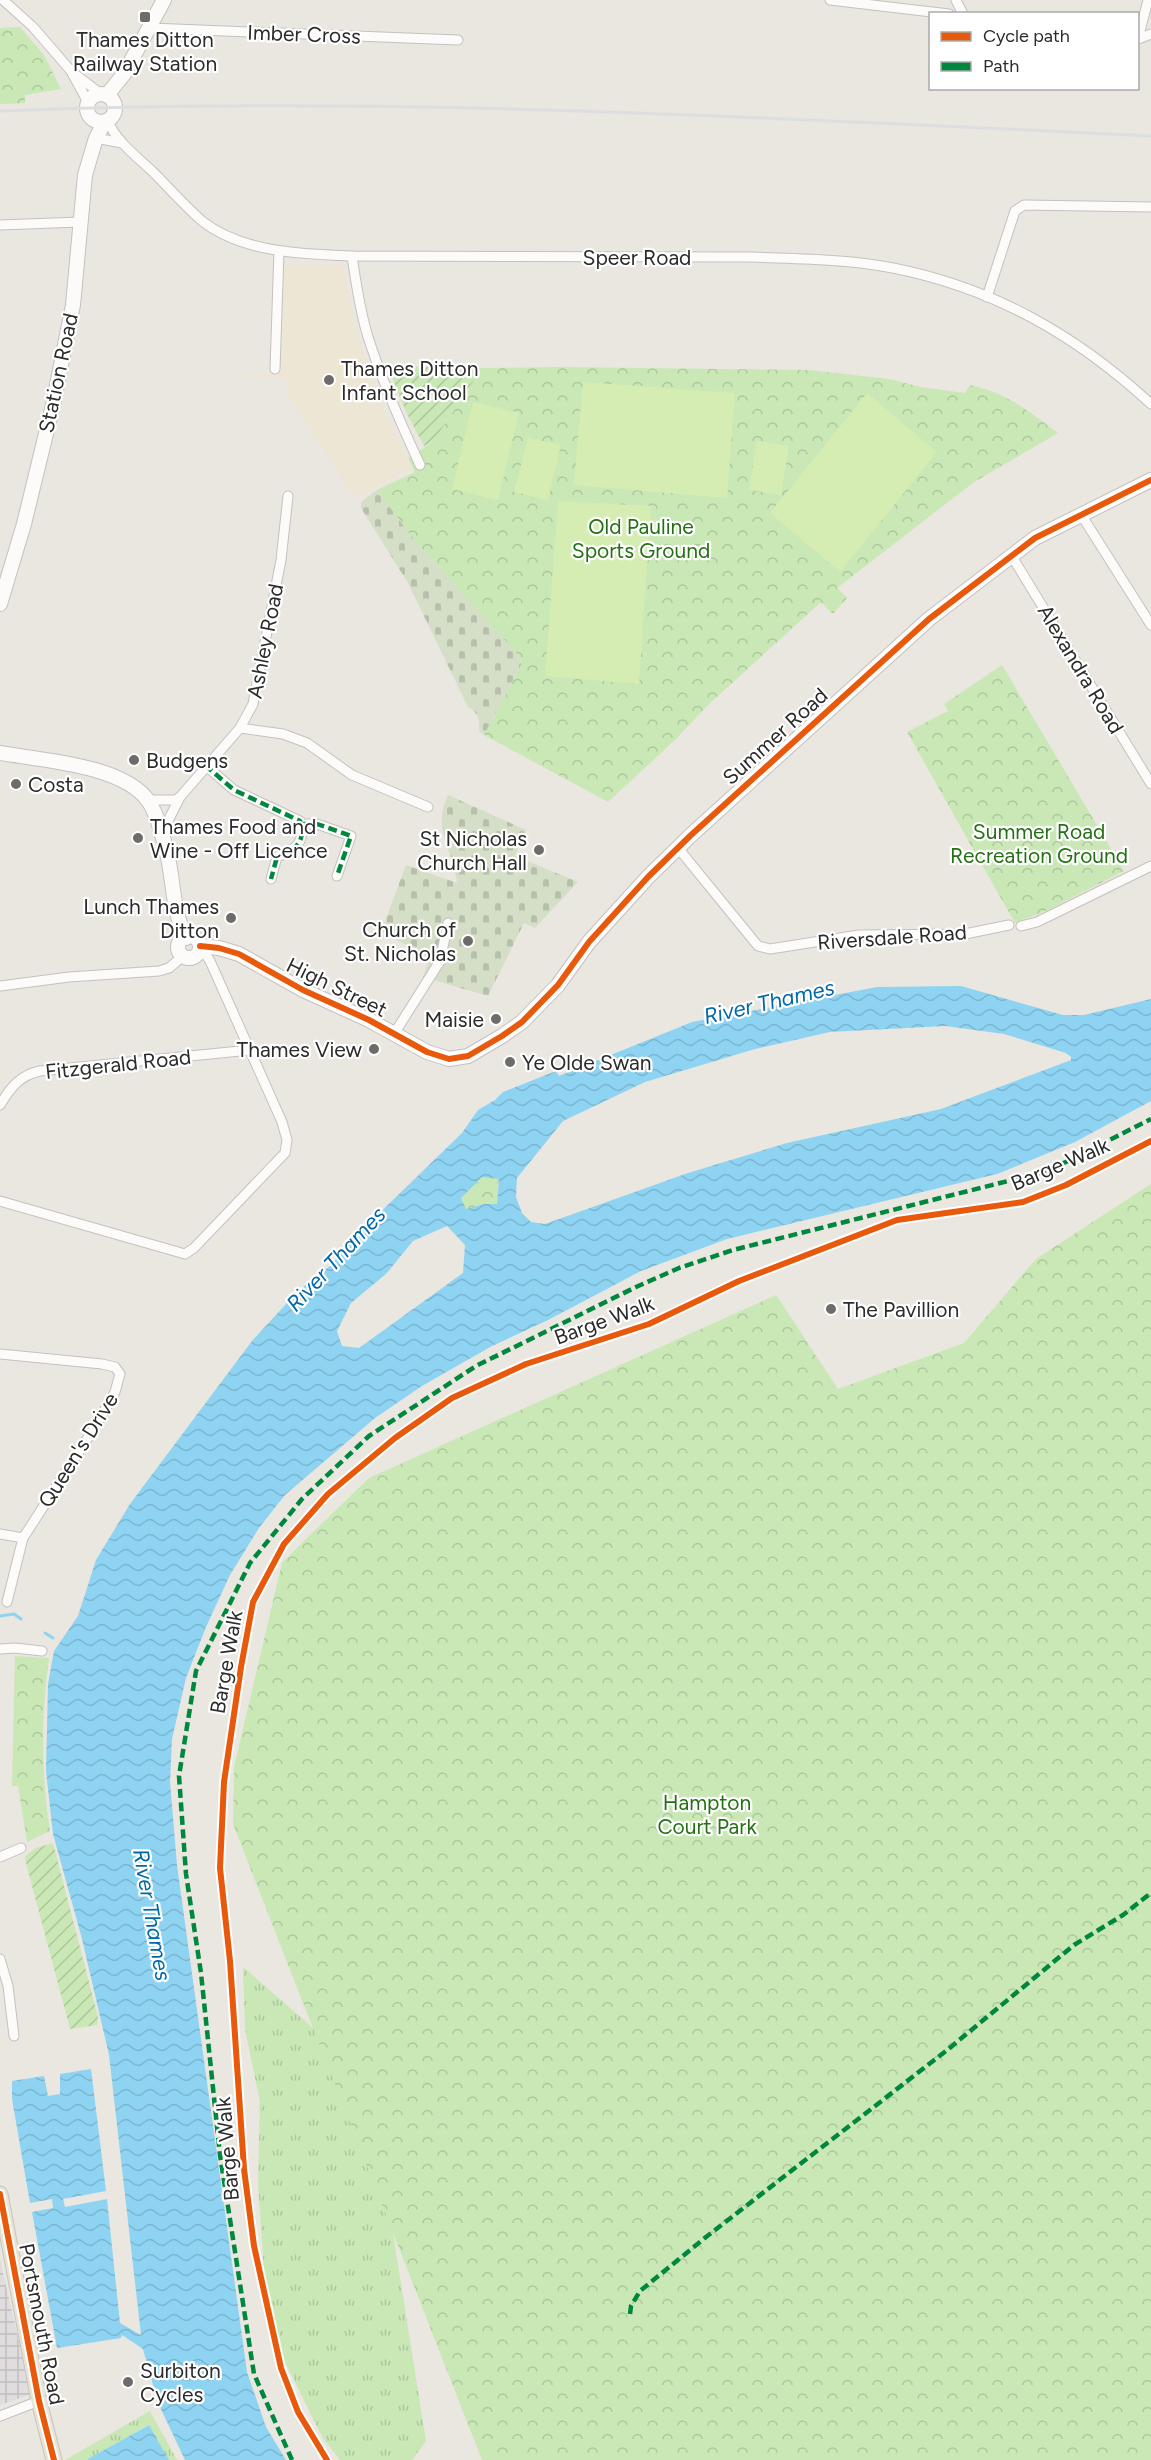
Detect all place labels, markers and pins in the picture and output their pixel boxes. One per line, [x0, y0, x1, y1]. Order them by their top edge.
marker: Thames Ditton Railway Station [138, 10, 152, 24]
place label: Thames Ditton Railway Station [73, 27, 217, 76]
place label: Thames Ditton Infant School [341, 356, 478, 405]
marker: Thames Ditton Infant School [322, 373, 336, 387]
place label: Budgens [146, 748, 228, 773]
marker: Budgens [127, 753, 141, 767]
place label: Costa [28, 772, 84, 797]
marker: Costa [9, 777, 23, 791]
place label: Thames Food and Wine - Off Licence [150, 814, 328, 863]
place label: St Nicholas Church Hall [417, 826, 527, 875]
marker: Thames Food and Wine - Off Licence [131, 831, 145, 845]
marker: St Nicholas Church Hall [532, 843, 546, 857]
place label: Lunch Thames Ditton [83, 894, 219, 943]
marker: Lunch Thames Ditton [224, 911, 238, 925]
place label: Church of St. Nicholas [344, 917, 456, 966]
marker: Church of St. Nicholas [461, 934, 475, 948]
place label: Maisie [425, 1007, 484, 1032]
marker: Maisie [489, 1012, 503, 1026]
place label: Thames View [237, 1037, 363, 1062]
marker: Thames View [367, 1042, 381, 1056]
place label: Ye Olde Swan [522, 1050, 652, 1075]
marker: Ye Olde Swan [503, 1055, 517, 1069]
place label: The Pavillion [843, 1297, 959, 1322]
marker: The Pavillion [824, 1302, 838, 1316]
place label: Surbiton Cycles [140, 2358, 221, 2407]
marker: Surbiton Cycles [121, 2375, 135, 2389]

